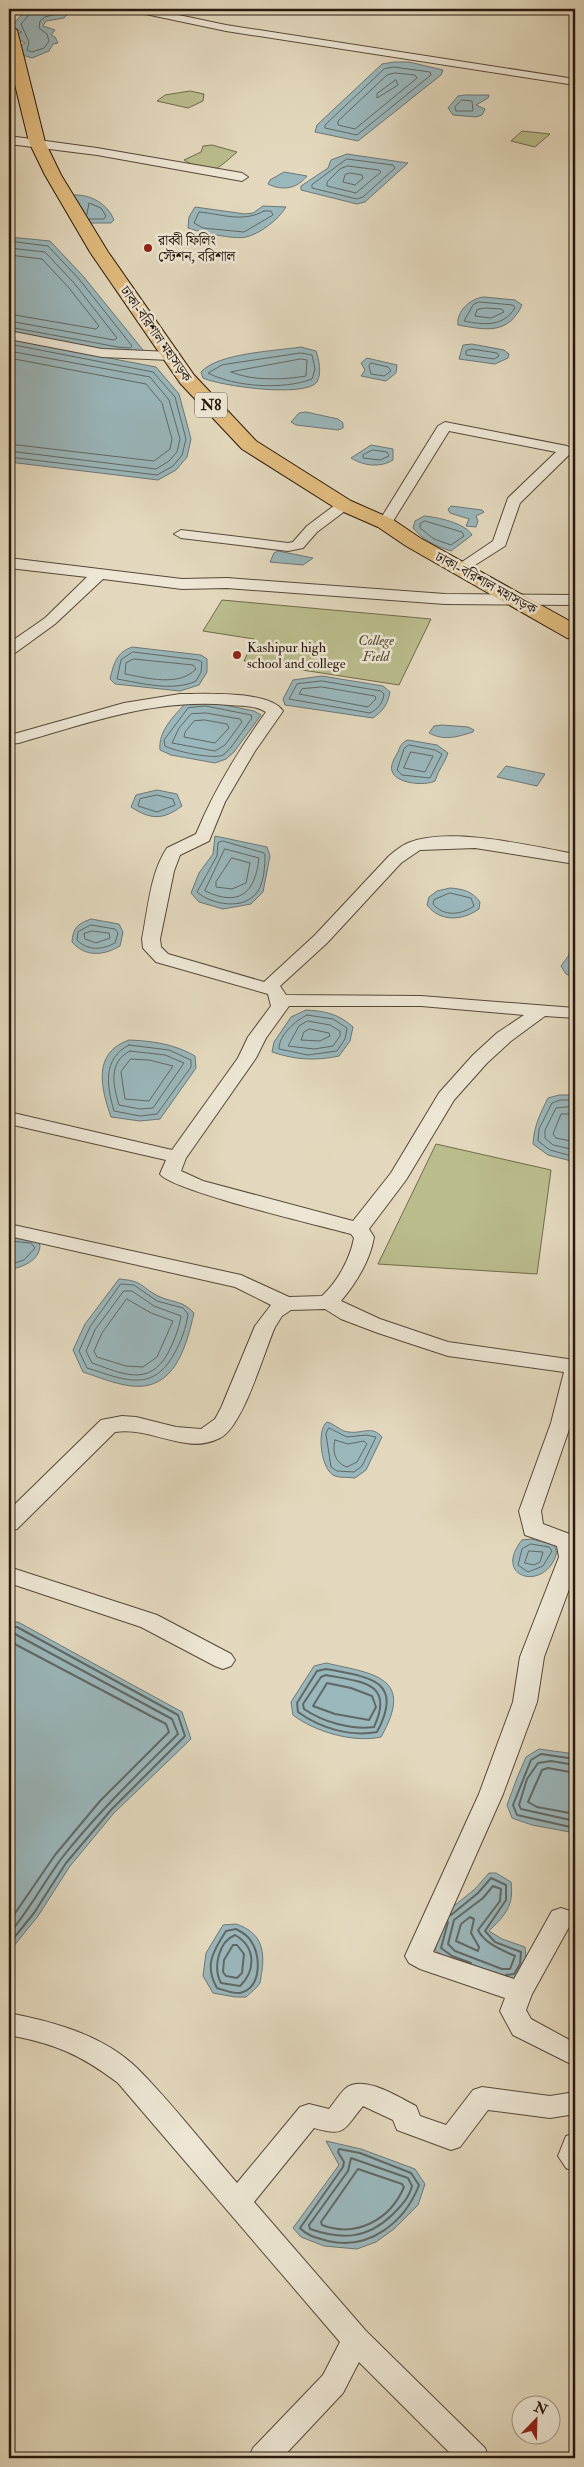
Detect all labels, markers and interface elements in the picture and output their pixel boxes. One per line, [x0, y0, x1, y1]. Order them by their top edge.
place label: রাব্বী ফিলিং স্টেশন, বরিশাল [157, 232, 237, 265]
marker: রাব্বী ফিলিং স্টেশন, বরিশাল [142, 242, 154, 254]
street label: ঢাকা-বরিশাল মহাসড়ক [116, 282, 196, 386]
road number: N8 [195, 392, 227, 418]
street label: ঢাকা-বরিশাল মহাসড়ক [432, 548, 541, 618]
park label: College Field [358, 632, 394, 665]
place label: Kashipur high school and college [247, 639, 346, 672]
marker: Kashipur high school and college [231, 649, 243, 661]
north arrow [512, 2394, 562, 2444]
text: N [531, 2398, 550, 2419]

